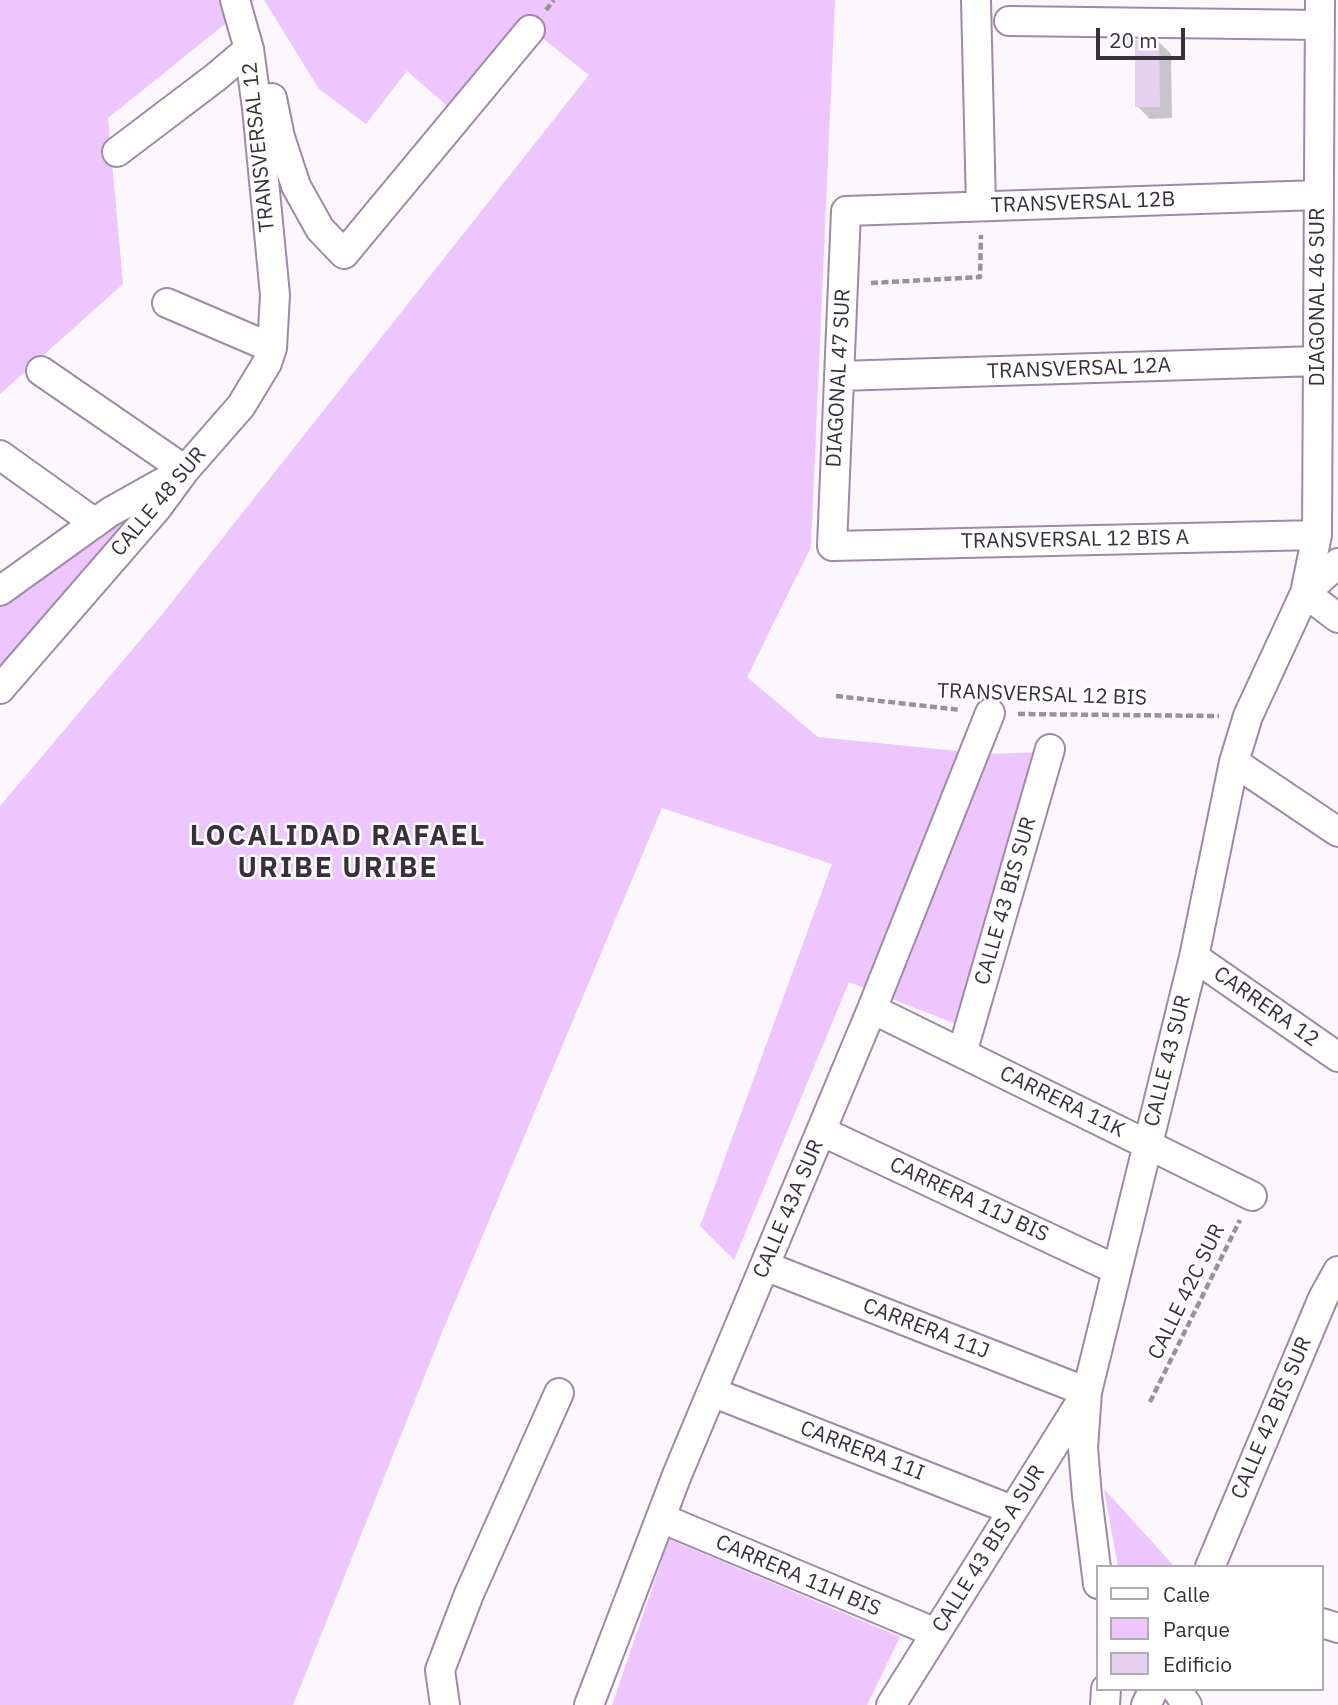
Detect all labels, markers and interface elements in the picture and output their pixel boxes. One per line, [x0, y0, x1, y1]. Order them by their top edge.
scale bar [1100, 14, 1189, 58]
text: 20 m [1109, 26, 1158, 54]
street label: TRANSVERSAL 12 [238, 61, 280, 233]
street label: TRANSVERSAL 12B [990, 187, 1176, 219]
street label: DIAGONAL 46 SUR [1305, 208, 1331, 386]
street label: DIAGONAL 47 SUR [822, 288, 856, 468]
street label: TRANSVERSAL 12A [986, 353, 1172, 385]
street label: CALLE 48 SUR [106, 442, 212, 562]
street label: TRANSVERSAL 12 BIS A [961, 525, 1189, 555]
street label: TRANSVERSAL 12 BIS [937, 679, 1147, 711]
street label: CALLE 43 BIS SUR [970, 814, 1042, 988]
district label: LOCALIDAD RAFAEL URIBE URIBE [192, 820, 484, 886]
street label: CARRERA 12 [1209, 961, 1323, 1053]
street label: CALLE 43 SUR [1139, 993, 1197, 1129]
street label: CARRERA 11K [995, 1061, 1129, 1143]
street label: CALLE 43A SUR [748, 1136, 830, 1282]
street label: CARRERA 11J BIS [885, 1152, 1053, 1248]
street label: CALLE 42C SUR [1143, 1220, 1231, 1364]
street label: CARRERA 11J [859, 1293, 993, 1365]
street label: CALLE 42 BIS SUR [1226, 1333, 1318, 1503]
street label: CARRERA 11I [796, 1416, 928, 1486]
street label: CALLE 43 BIS A SUR [927, 1461, 1051, 1637]
street label: CARRERA 11H BIS [712, 1530, 884, 1622]
legend [1096, 1565, 1324, 1691]
text: Calle [1163, 1580, 1210, 1608]
text: Parque [1163, 1615, 1230, 1643]
text: Edificio [1163, 1650, 1232, 1678]

